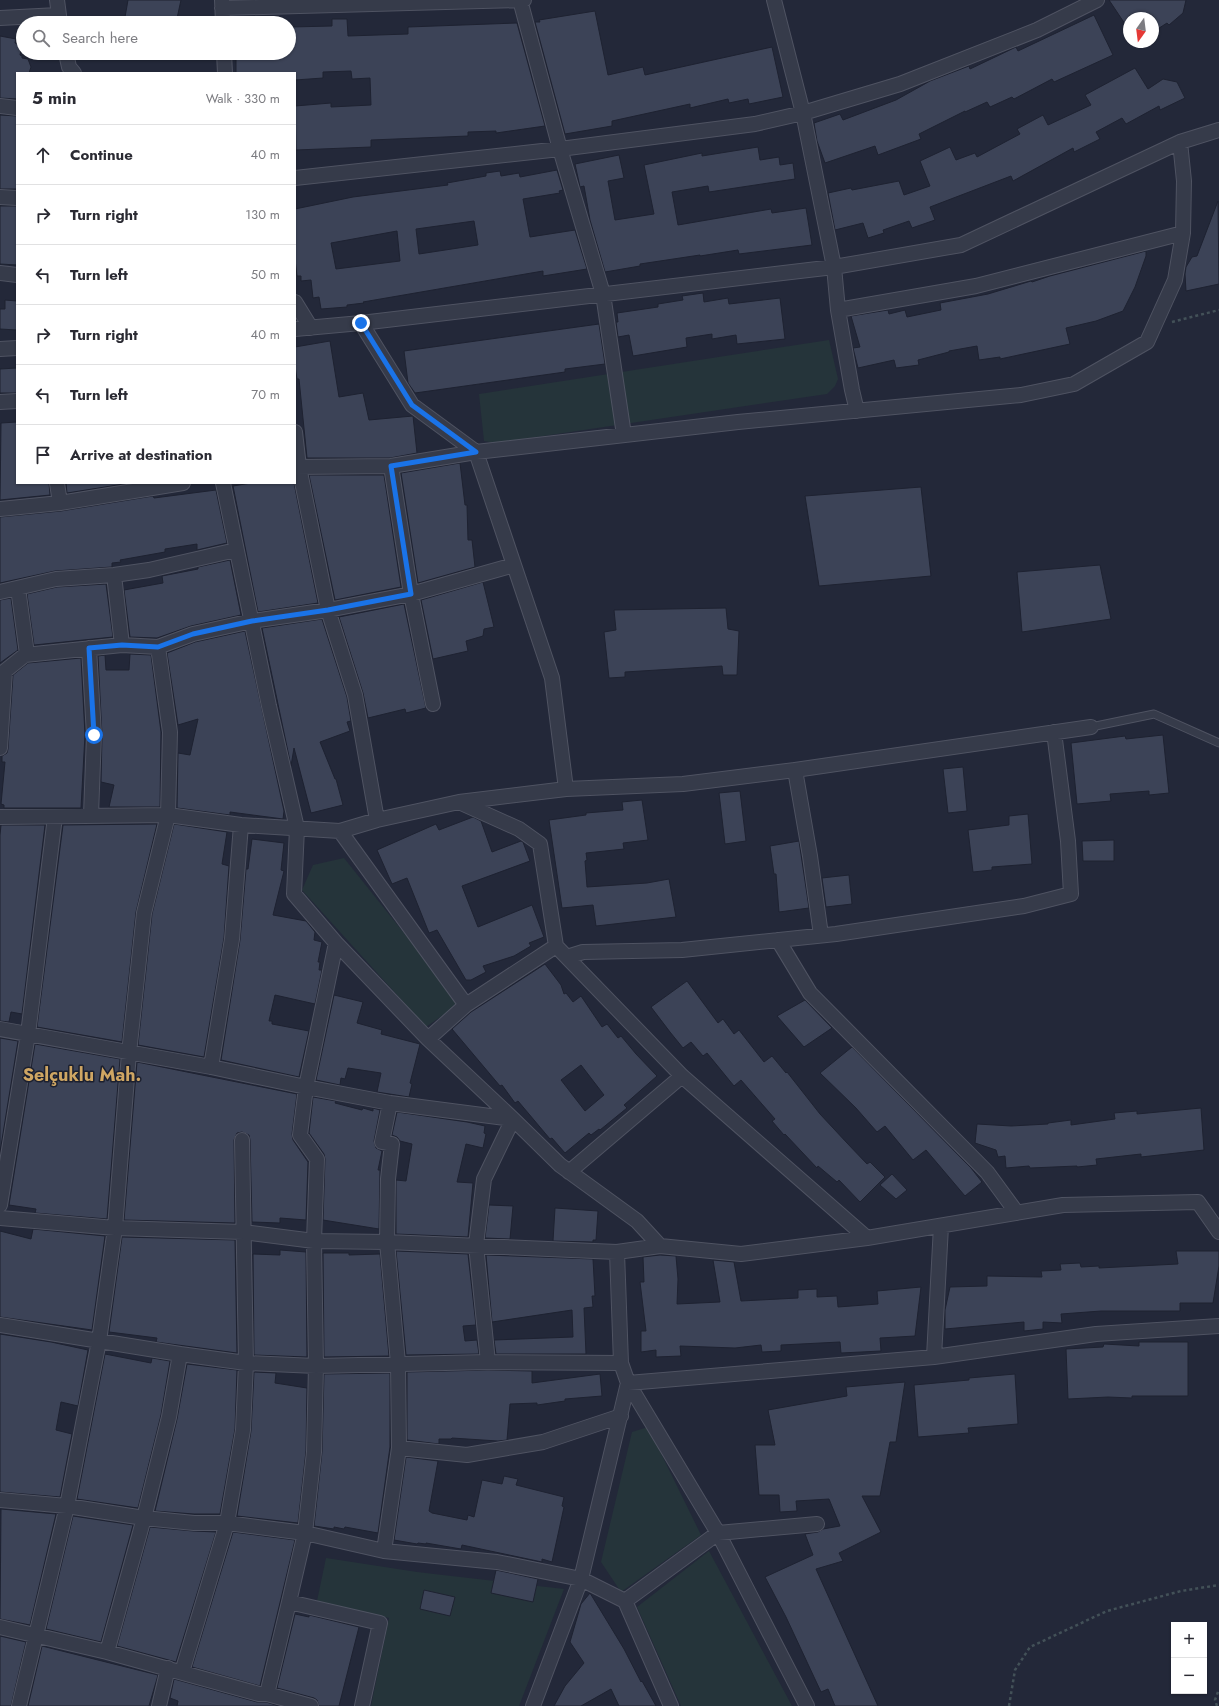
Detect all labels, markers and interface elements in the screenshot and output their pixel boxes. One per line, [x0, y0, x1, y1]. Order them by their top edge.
north arrow [1123, 12, 1159, 48]
search box [16, 16, 296, 60]
icon: search [30, 27, 52, 49]
text: Search here [62, 27, 138, 49]
text: 5 min [32, 86, 76, 110]
text: Walk · 330 m [206, 89, 280, 108]
icon: ahead [32, 144, 54, 166]
text: Continue [70, 144, 133, 166]
text: 40 m [251, 145, 280, 164]
icon: right [32, 204, 54, 226]
text: Turn right [70, 204, 138, 226]
text: 130 m [245, 205, 280, 224]
icon: left [32, 264, 54, 286]
text: Turn left [70, 264, 128, 286]
text: 50 m [251, 265, 280, 284]
route end [352, 314, 370, 332]
icon: right [32, 324, 54, 346]
text: Turn right [70, 324, 138, 346]
text: 40 m [251, 325, 280, 344]
icon: left [32, 384, 54, 406]
text: Turn left [70, 384, 128, 406]
text: 70 m [251, 385, 280, 404]
icon: arrive [32, 444, 54, 466]
text: Arrive at destination [70, 444, 212, 466]
route start [85, 726, 103, 744]
district label: Selçuklu Mah. [23, 1062, 141, 1088]
map controls [1171, 1622, 1207, 1694]
button: + [1171, 1622, 1207, 1658]
button: − [1171, 1658, 1207, 1694]

